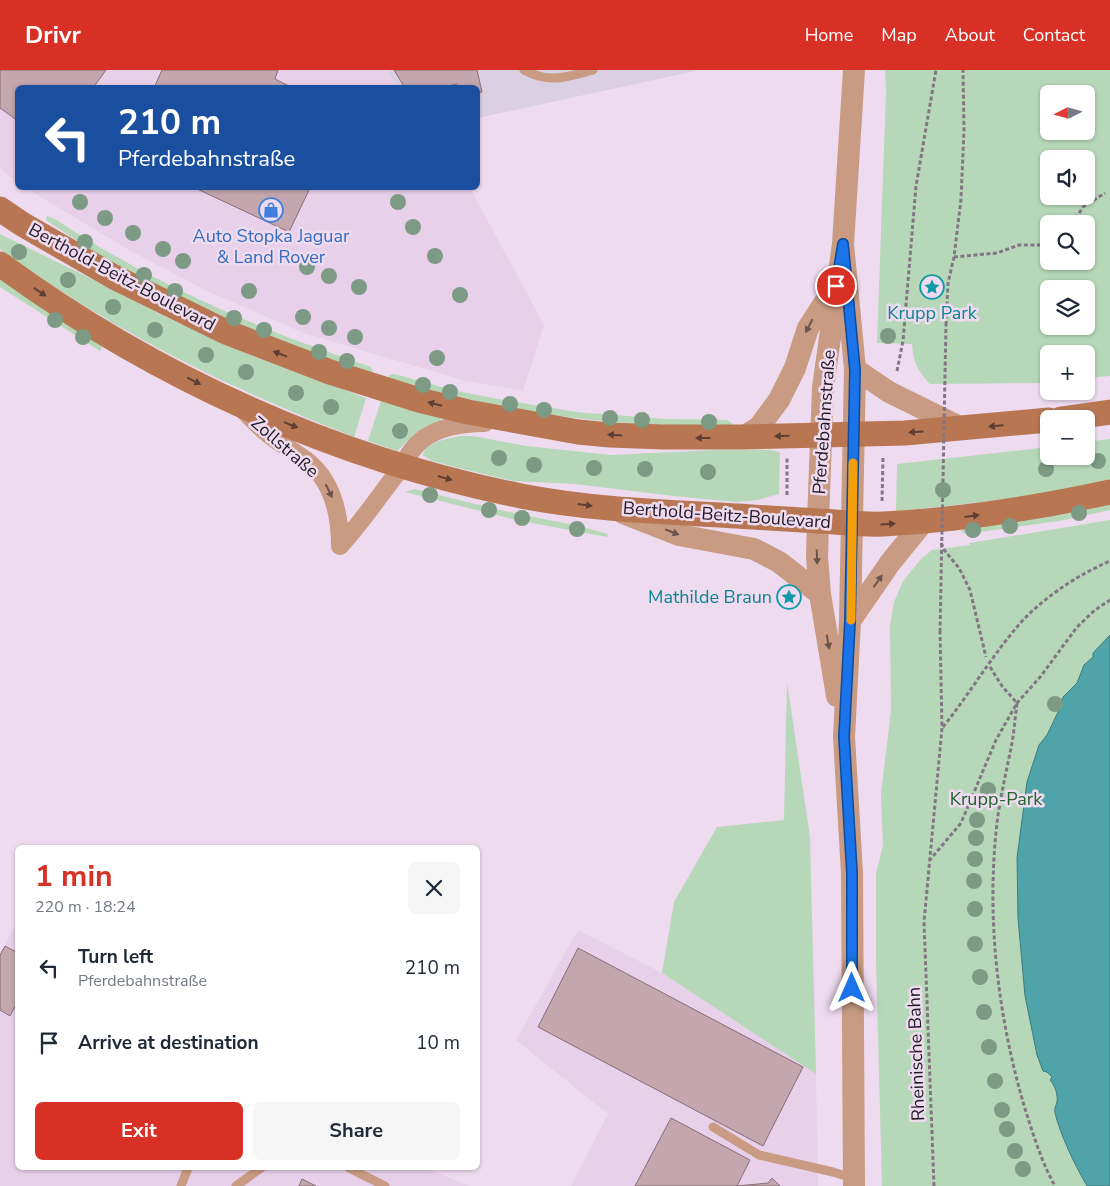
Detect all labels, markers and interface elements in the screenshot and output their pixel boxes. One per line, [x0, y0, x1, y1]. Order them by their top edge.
text: Drivr [25, 19, 81, 51]
text: Home [805, 23, 853, 47]
text: Map [881, 23, 917, 47]
text: About [945, 23, 995, 47]
text: Contact [1023, 23, 1085, 47]
north arrow [1040, 85, 1095, 140]
map controls [1040, 85, 1095, 465]
text: 210 m [118, 99, 221, 146]
icon: left [35, 105, 100, 170]
text: Pferdebahnstraße [118, 144, 295, 174]
button: sound [1040, 150, 1095, 205]
shop icon: Auto Stopka Jaguar & Land Rover [258, 197, 284, 223]
button: search [1040, 215, 1095, 270]
street label: Berthold-Beitz-Boulevard [24, 217, 220, 337]
place label: Auto Stopka Jaguar & Land Rover [193, 224, 350, 269]
pin [815, 265, 857, 307]
icon: arrive [822, 272, 850, 300]
place icon: Krupp Park [919, 274, 945, 300]
button: layers [1040, 280, 1095, 335]
one-way arrow [33, 287, 47, 297]
place label: Krupp Park [887, 301, 978, 325]
one-way arrow [805, 319, 813, 333]
button: + [1040, 345, 1095, 400]
street label: Pferdebahnstraße [807, 349, 841, 495]
one-way arrow [272, 350, 287, 358]
one-way arrow [186, 377, 201, 385]
one-way arrow [427, 400, 442, 408]
button: − [1040, 410, 1095, 465]
street label: Zollstraße [246, 411, 324, 483]
one-way arrow [284, 422, 298, 430]
one-way arrow [988, 422, 1004, 430]
one-way arrow [907, 429, 923, 437]
one-way arrow [606, 431, 622, 439]
one-way arrow [774, 432, 790, 440]
one-way arrow [695, 434, 711, 442]
one-way arrow [438, 474, 453, 482]
one-way arrow [325, 483, 333, 498]
street label: Berthold-Beitz-Boulevard [622, 496, 832, 534]
one-way arrow [577, 501, 593, 509]
one-way arrow [965, 512, 981, 520]
one-way arrow [880, 519, 896, 527]
one-way arrow [665, 529, 679, 537]
one-way arrow [814, 550, 822, 566]
one-way arrow [873, 574, 883, 587]
place icon: Mathilde Braun [776, 584, 802, 610]
place label: Mathilde Braun [648, 585, 772, 609]
one-way arrow [824, 634, 832, 650]
park label: Krupp-Park [950, 787, 1043, 811]
text: 1 min [35, 856, 113, 897]
button: close [408, 862, 460, 914]
text: 220 m · 18:24 [35, 896, 136, 918]
text: Turn left [78, 944, 153, 970]
icon: left [35, 954, 63, 982]
text: 210 m [405, 955, 460, 981]
position arrow [825, 961, 877, 1013]
text: Pferdebahnstraße [78, 970, 207, 992]
street label: Rheinische Bahn [902, 987, 930, 1121]
icon: arrive [35, 1029, 63, 1057]
text: Arrive at destination [78, 1030, 259, 1056]
text: 10 m [416, 1030, 460, 1056]
button: Exit [35, 1102, 243, 1160]
button: Share [253, 1102, 460, 1160]

